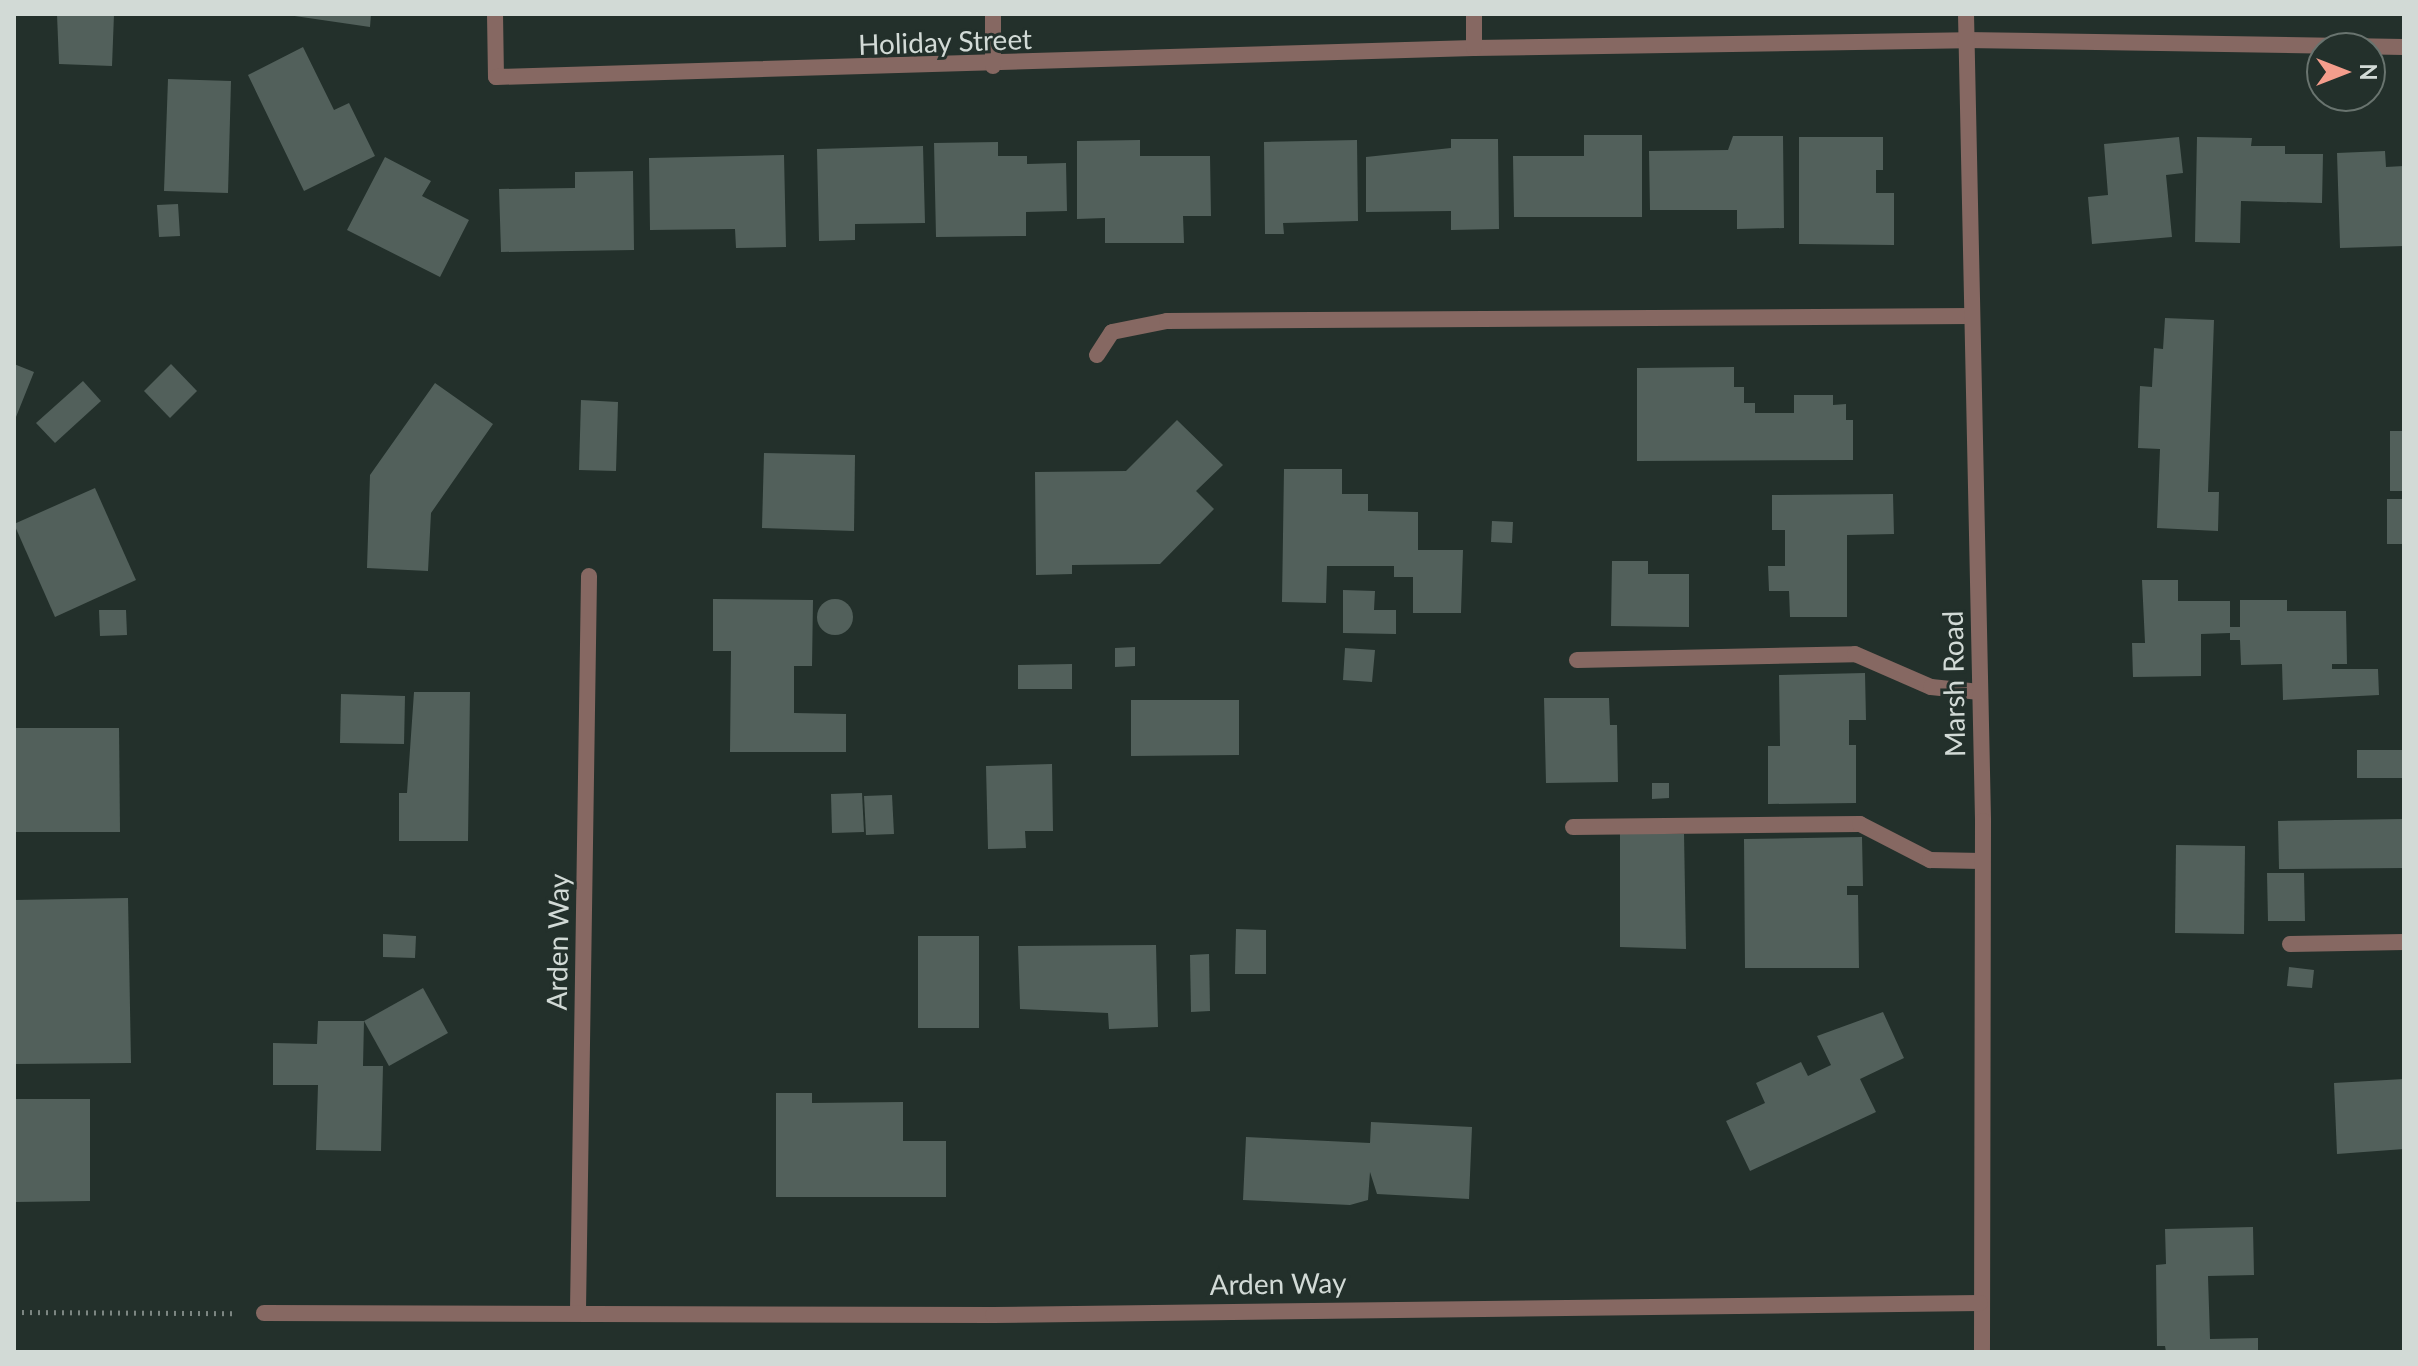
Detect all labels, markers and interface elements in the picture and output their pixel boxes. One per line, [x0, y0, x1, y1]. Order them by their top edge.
street label: Holiday Street [857, 21, 1033, 61]
north arrow [2306, 32, 2386, 112]
text: N [2355, 64, 2382, 80]
street label: Marsh Road [1935, 610, 1971, 758]
street label: Arden Way [539, 873, 575, 1011]
street label: Arden Way [1209, 1265, 1347, 1301]

